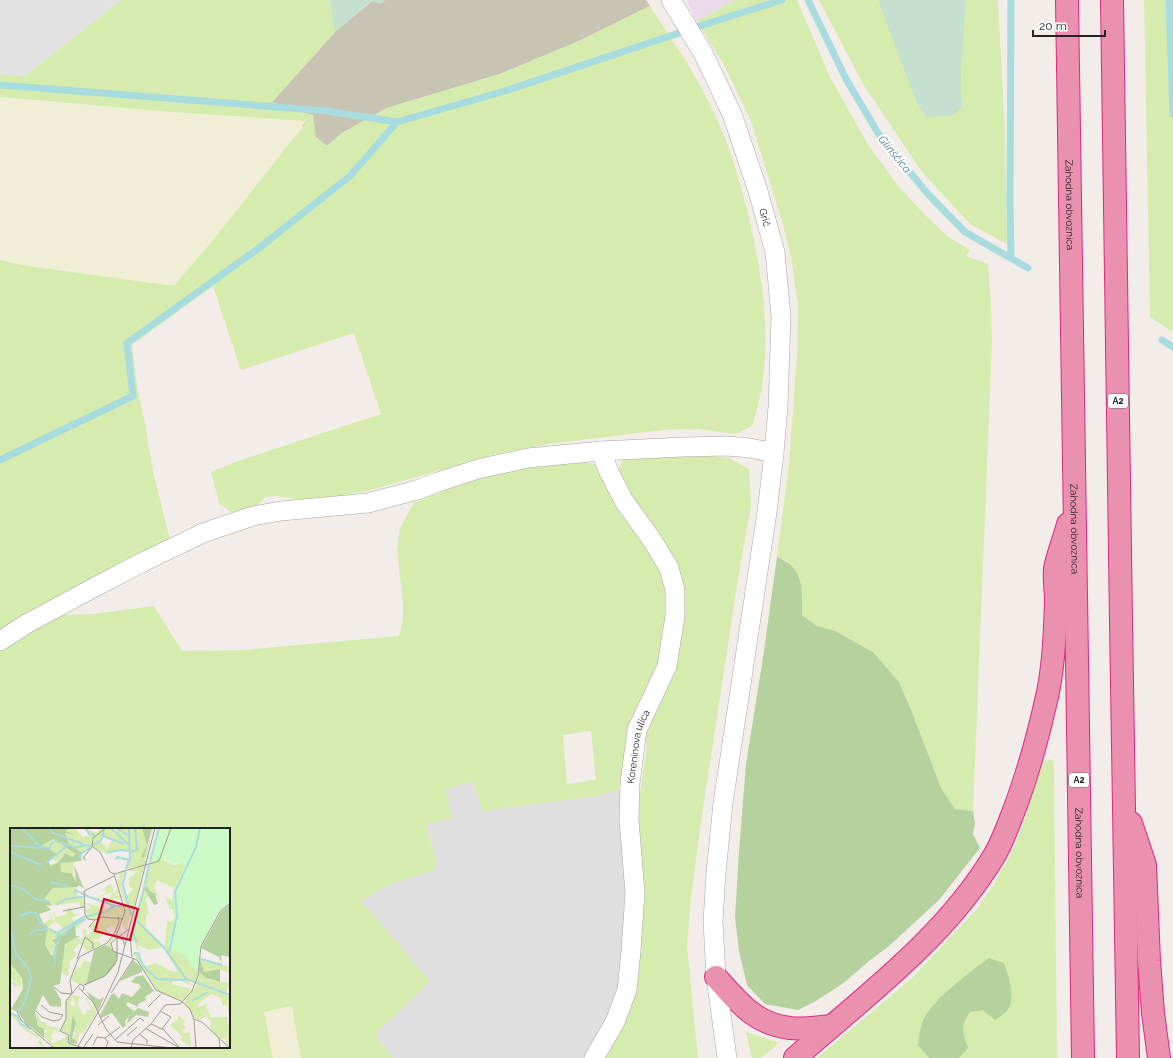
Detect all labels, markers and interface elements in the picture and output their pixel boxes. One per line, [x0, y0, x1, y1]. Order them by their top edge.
scale bar [1033, 12, 1105, 38]
text: 20 m [1039, 19, 1067, 33]
water label: Glinščica [876, 133, 914, 176]
street label: Zahodna obvoznica [1063, 160, 1076, 250]
street label: Grič [757, 207, 773, 228]
road number: A2 [1108, 394, 1128, 408]
street label: Zahodna obvoznica [1068, 484, 1081, 574]
street label: Koreninova ulica [625, 708, 652, 784]
road number: A2 [1069, 773, 1089, 787]
street label: Zahodna obvoznica [1073, 808, 1086, 898]
inset map [10, 828, 230, 1048]

